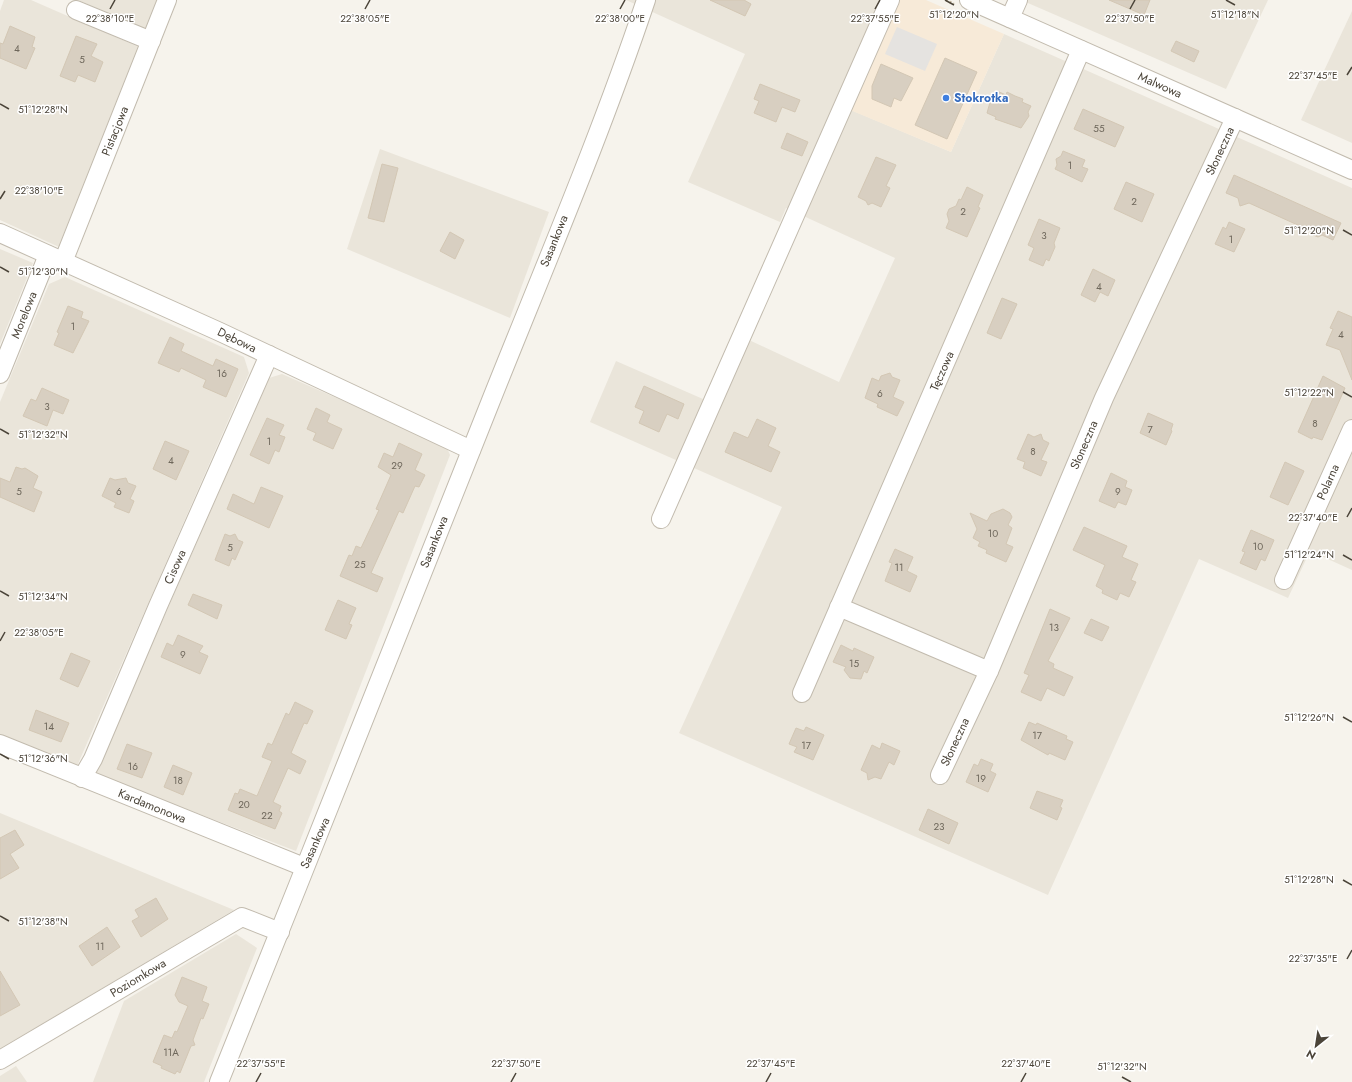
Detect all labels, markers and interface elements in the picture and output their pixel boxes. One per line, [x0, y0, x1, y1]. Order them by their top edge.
text: 51°12'20"N [929, 7, 979, 22]
text: 51°12'18"N [1211, 7, 1259, 22]
text: 22°38'10"E [86, 11, 134, 26]
text: 22°38'05"E [340, 11, 390, 26]
text: 22°38'00"E [595, 11, 645, 26]
text: 22°37'55"E [851, 11, 900, 26]
text: 22°37'50"E [1105, 11, 1155, 26]
house number: 4 [14, 41, 20, 56]
house number: 5 [79, 52, 85, 67]
street label: Malwowa [1135, 67, 1185, 103]
text: 22°37'45"E [1288, 68, 1338, 83]
place label: Stokrotka [954, 89, 1008, 107]
marker: Stokrotka [941, 93, 951, 103]
text: 51°12'28"N [18, 102, 68, 117]
street label: Pistacjowa [97, 103, 133, 159]
house number: 55 [1093, 121, 1105, 136]
street label: Słoneczna [1201, 124, 1239, 178]
house number: 1 [1068, 158, 1072, 173]
text: 22°38'10"E [15, 183, 63, 198]
house number: 2 [1131, 194, 1137, 209]
house number: 2 [960, 204, 966, 219]
street label: Sasankowa [535, 212, 573, 270]
text: 51°12'20"N [1284, 223, 1334, 238]
house number: 3 [1041, 228, 1047, 243]
house number: 1 [1229, 232, 1233, 247]
text: 51°12'30"N [18, 264, 68, 279]
house number: 4 [1096, 279, 1102, 294]
street label: Morelowa [6, 288, 42, 341]
house number: 1 [71, 319, 75, 334]
street label: Dębowa [214, 323, 260, 357]
house number: 4 [1338, 327, 1344, 342]
street label: Tęczowa [925, 348, 959, 394]
house number: 16 [217, 366, 227, 381]
text: 51°12'22"N [1284, 385, 1334, 400]
house number: 6 [877, 386, 883, 401]
house number: 3 [44, 399, 50, 414]
house number: 8 [1312, 416, 1318, 431]
street label: Słoneczna [1066, 417, 1102, 472]
house number: 7 [1147, 422, 1153, 437]
text: 51°12'32"N [18, 427, 68, 442]
house number: 1 [267, 434, 271, 449]
house number: 8 [1030, 444, 1036, 459]
house number: 4 [168, 453, 174, 468]
house number: 29 [391, 458, 403, 473]
street label: Polarna [1312, 461, 1344, 503]
house number: 5 [16, 484, 22, 499]
house number: 6 [116, 484, 122, 499]
house number: 9 [1115, 484, 1121, 499]
text: 22°37'40"E [1288, 510, 1338, 525]
street label: Sasankowa [415, 513, 453, 571]
house number: 10 [988, 526, 998, 541]
house number: 10 [1253, 539, 1263, 554]
house number: 5 [227, 540, 233, 555]
street label: Cisowa [159, 546, 191, 587]
text: 51°12'24"N [1284, 547, 1334, 562]
house number: 25 [354, 557, 366, 572]
house number: 11 [895, 560, 904, 575]
text: 51°12'34"N [18, 589, 68, 604]
house number: 13 [1049, 620, 1060, 635]
text: 22°38'05"E [14, 625, 64, 640]
house number: 9 [180, 647, 186, 662]
house number: 15 [849, 656, 859, 671]
text: 51°12'26"N [1284, 710, 1334, 725]
street label: Słoneczna [936, 715, 974, 769]
house number: 14 [44, 719, 54, 734]
house number: 17 [1032, 728, 1043, 743]
house number: 17 [801, 738, 812, 753]
text: 51°12'36"N [18, 751, 68, 766]
house number: 16 [128, 759, 138, 774]
house number: 19 [976, 771, 986, 786]
house number: 18 [173, 773, 183, 788]
street label: Kardamonowa [115, 784, 189, 828]
house number: 20 [238, 797, 250, 812]
house number: 22 [261, 808, 273, 823]
street label: Sasankowa [296, 814, 334, 872]
house number: 23 [933, 819, 945, 834]
text: 51°12'28"N [1284, 872, 1334, 887]
text: 51°12'38"N [18, 914, 68, 929]
house number: 11 [96, 939, 105, 954]
text: 22°37'35"E [1289, 951, 1337, 966]
street label: Poziomkowa [107, 954, 170, 1002]
north arrow [1296, 1026, 1336, 1066]
house number: 11A [163, 1045, 179, 1060]
text: N [1303, 1046, 1319, 1064]
text: 22°37'55"E [237, 1056, 286, 1071]
text: 22°37'50"E [491, 1056, 541, 1071]
text: 22°37'45"E [746, 1056, 796, 1071]
text: 22°37'40"E [1001, 1056, 1051, 1071]
text: 51°12'32"N [1097, 1059, 1147, 1074]

